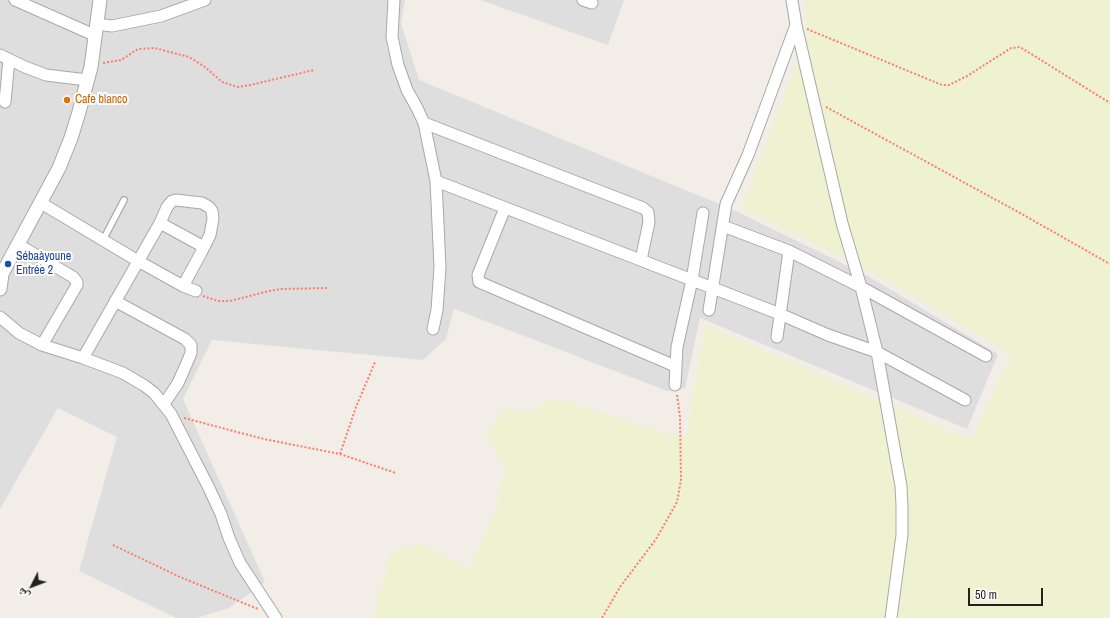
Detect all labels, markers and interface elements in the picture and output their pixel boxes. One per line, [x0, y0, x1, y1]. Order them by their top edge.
place label: Cafe blanco [75, 93, 128, 107]
marker: Cafe blanco [62, 95, 72, 105]
place label: Sébaàyoune Entrée 2 [16, 250, 71, 278]
marker: Sébaàyoune Entrée 2 [3, 259, 13, 269]
north arrow [12, 566, 52, 606]
scale bar [970, 580, 1045, 606]
text: ش [14, 585, 32, 603]
text: 50 m [975, 587, 997, 603]

